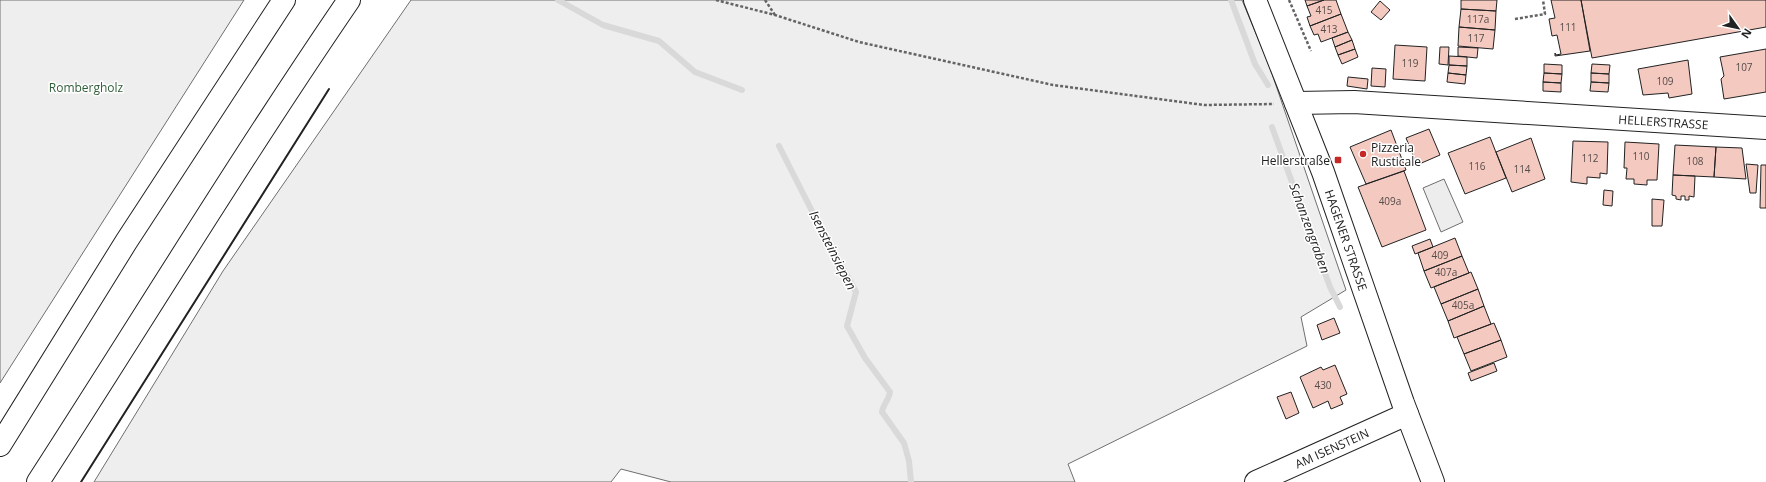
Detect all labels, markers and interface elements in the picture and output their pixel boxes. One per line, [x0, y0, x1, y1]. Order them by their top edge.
house number: 415 [1315, 3, 1333, 17]
north arrow [1718, 8, 1758, 48]
house number: 117a [1467, 12, 1489, 26]
house number: 111 [1559, 20, 1577, 34]
house number: 413 [1320, 22, 1338, 36]
text: N [1738, 26, 1756, 42]
house number: 117 [1467, 31, 1485, 45]
house number: 119 [1401, 56, 1419, 70]
house number: 107 [1735, 60, 1753, 74]
house number: 109 [1656, 74, 1674, 88]
park label: Rombergholz [49, 79, 124, 96]
street label: HELLERSTRASSE [1618, 110, 1709, 133]
place label: Pizzeria Rusticale [1371, 139, 1421, 170]
marker: Pizzeria Rusticale [1358, 149, 1368, 159]
house number: 110 [1632, 149, 1650, 163]
house number: 112 [1581, 151, 1599, 165]
place label: Hellerstraße [1261, 152, 1330, 169]
house number: 108 [1686, 154, 1704, 168]
marker: Hellerstraße [1333, 155, 1343, 165]
house number: 116 [1468, 159, 1486, 173]
house number: 114 [1513, 162, 1531, 176]
water label: Schanzengraben [1285, 180, 1335, 276]
street label: HAGENER STRASSE [1321, 187, 1372, 293]
house number: 409a [1379, 194, 1401, 208]
water label: Isensteinsiepen [805, 207, 861, 293]
house number: 409 [1431, 248, 1449, 262]
house number: 407a [1435, 265, 1457, 279]
house number: 405a [1452, 298, 1474, 312]
house number: 430 [1314, 378, 1332, 392]
street label: AM ISENSTEIN [1292, 424, 1371, 472]

